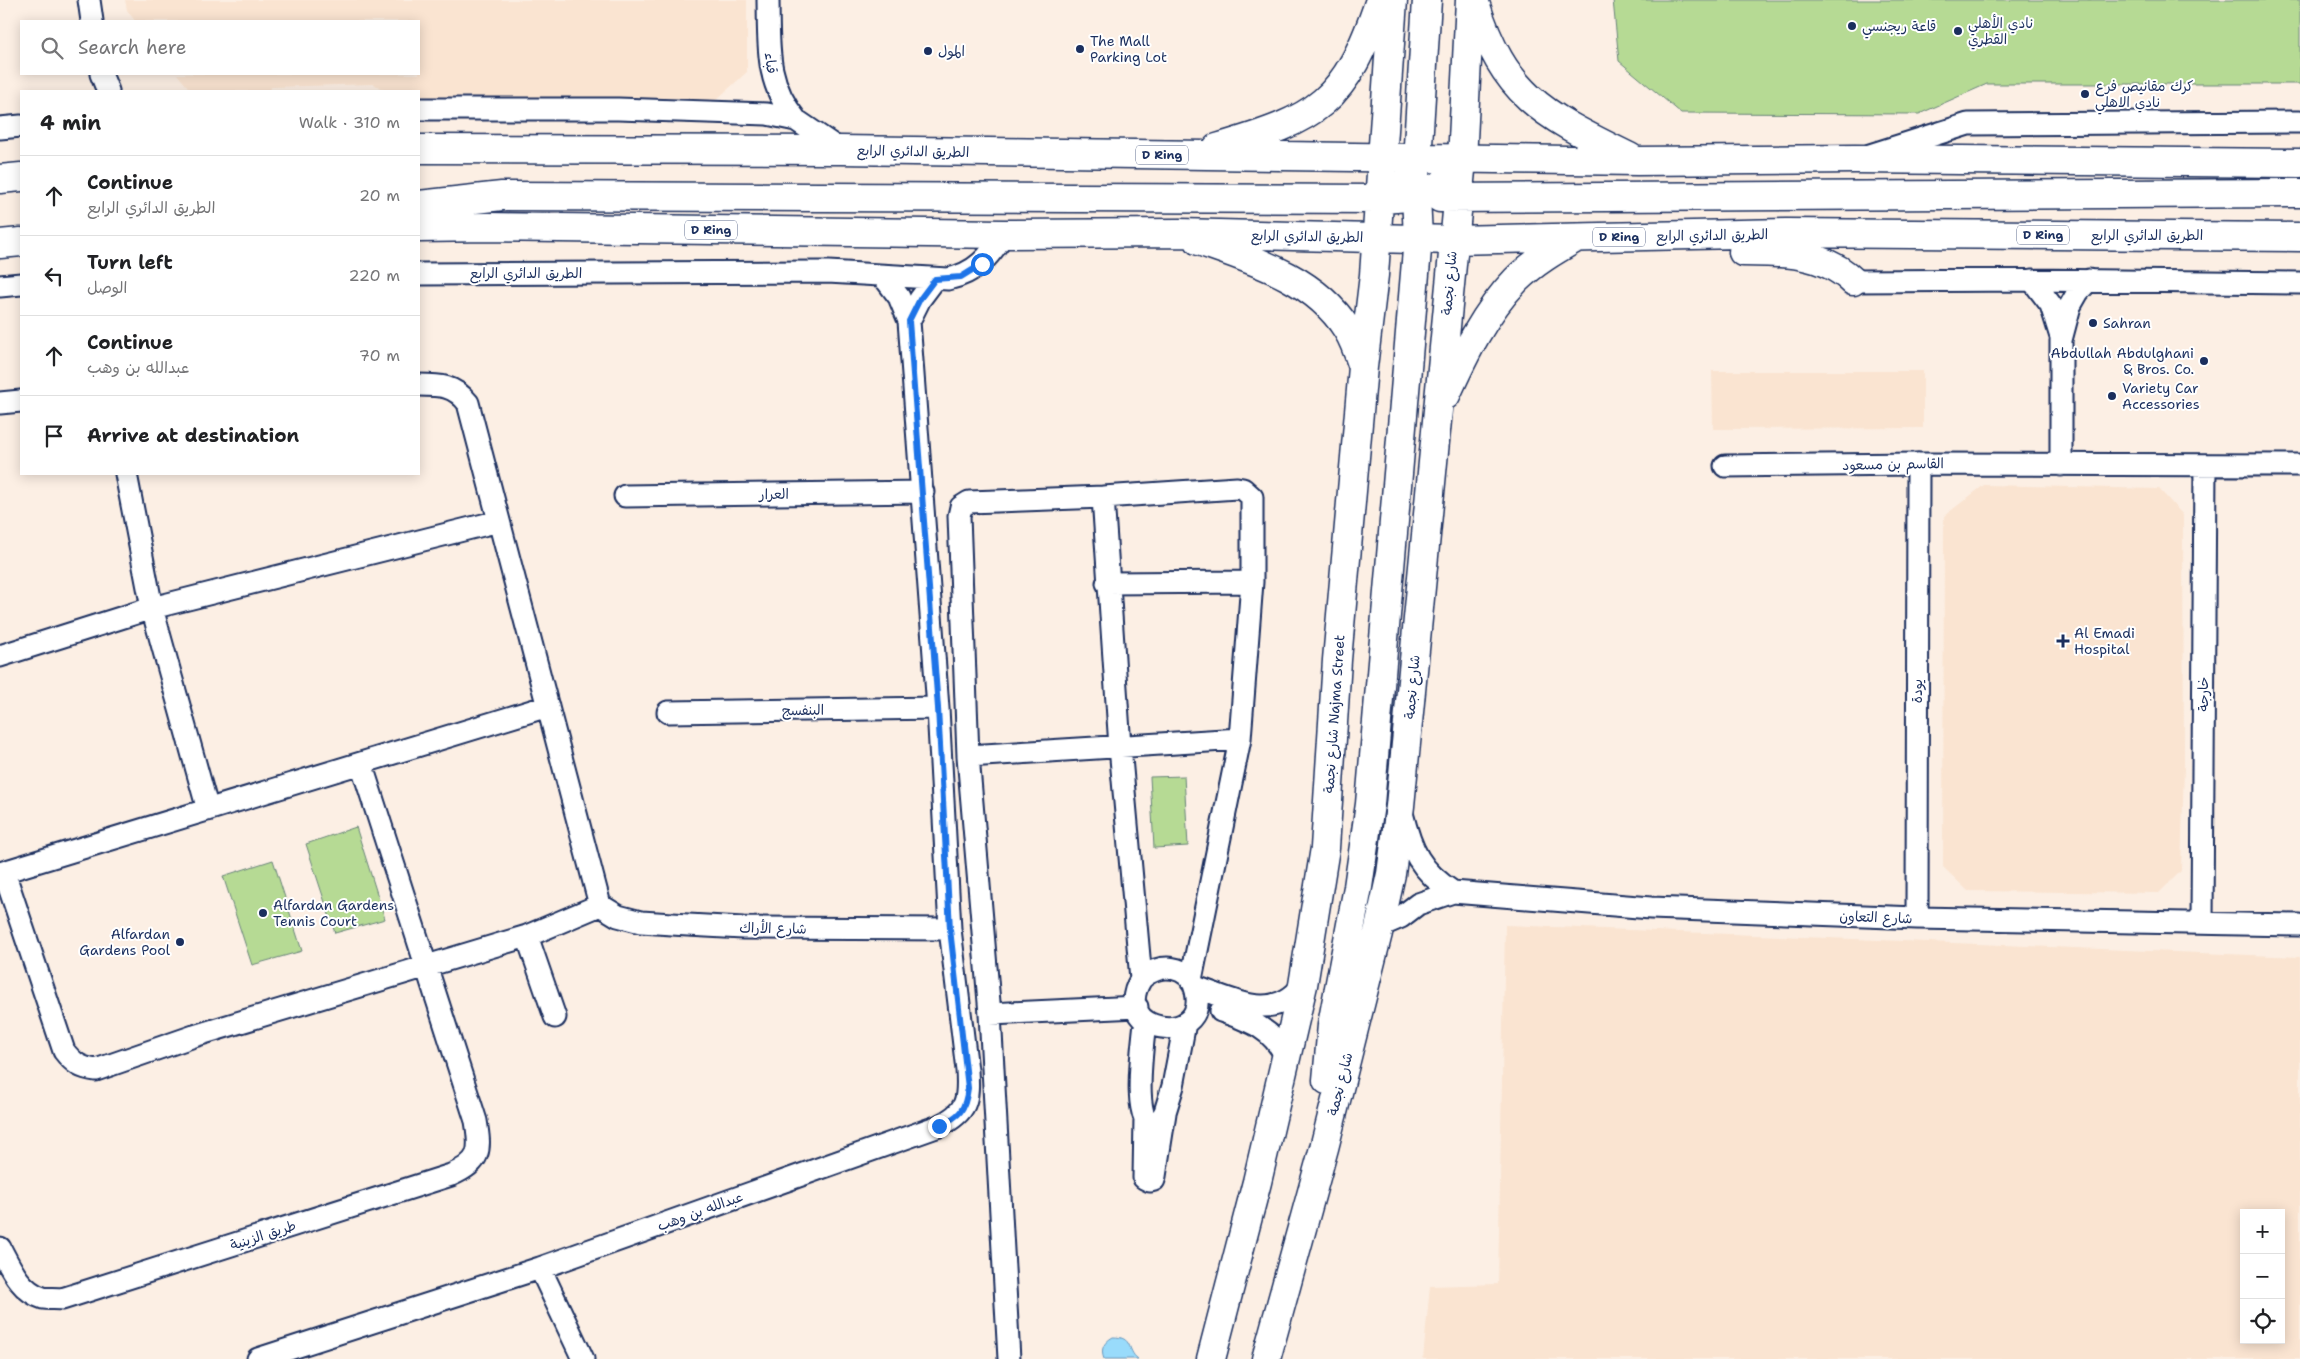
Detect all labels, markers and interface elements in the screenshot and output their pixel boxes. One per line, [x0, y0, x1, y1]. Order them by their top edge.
place label: نادي الأهلي القطري [1968, 14, 2033, 50]
place label: قاعة ريجنسي [1862, 17, 1936, 39]
search box [20, 20, 420, 75]
marker: قاعة ريجنسي [1846, 20, 1858, 32]
marker: نادي الأهلي القطري [1952, 25, 1964, 37]
place label: The Mall Parking Lot [1090, 32, 1167, 66]
icon: search [38, 34, 66, 62]
text: Search here [78, 35, 187, 60]
place label: المول [938, 42, 965, 60]
marker: The Mall Parking Lot [1074, 43, 1086, 55]
marker: المول [922, 45, 934, 57]
street label: قباء [761, 51, 781, 75]
place label: كرك مقانيص فرع نادي الاهلي [2095, 77, 2194, 115]
marker: كرك مقانيص فرع نادي الاهلي [2079, 88, 2091, 100]
text: 4 min [40, 109, 101, 137]
text: Walk · 310 m [299, 112, 400, 133]
street label: الطريق الدائري الرابع [857, 141, 969, 163]
road number: D Ring [1136, 146, 1188, 164]
text: Continue [87, 170, 173, 195]
icon: ahead [40, 182, 68, 210]
text: 20 m [359, 185, 400, 206]
text: الطريق الدائري الرابع [87, 197, 215, 218]
road number: D Ring [685, 220, 737, 240]
street label: الطريق الدائري الرابع [1656, 225, 1768, 247]
street label: الطريق الدائري الرابع [1251, 226, 1363, 248]
road number: D Ring [2017, 226, 2069, 244]
street label: الطريق الدائري الرابع [2091, 226, 2203, 246]
road number: D Ring [1593, 228, 1645, 246]
text: Turn left [87, 250, 173, 275]
street label: شارع نجمة [1437, 250, 1462, 316]
route start [971, 253, 994, 276]
icon: left [40, 262, 68, 290]
street label: الطريق الدائري الرابع [470, 264, 582, 284]
text: 220 m [348, 265, 400, 286]
text: الوصل [87, 277, 128, 298]
place label: Sahran [2103, 314, 2151, 332]
marker: Sahran [2087, 317, 2099, 329]
text: Continue [87, 330, 173, 355]
icon: ahead [40, 342, 68, 370]
place label: Abdullah Abdulghani & Bros. Co. [2051, 344, 2194, 378]
text: 70 m [359, 345, 400, 366]
marker: Abdullah Abdulghani & Bros. Co. [2198, 355, 2210, 367]
text: عبدالله بن وهب [87, 357, 189, 378]
place label: Variety Car Accessories [2122, 379, 2200, 413]
marker: Variety Car Accessories [2106, 390, 2118, 402]
icon: arrive [40, 422, 68, 450]
text: Arrive at destination [87, 423, 299, 448]
street label: القاسم بن مسعود [1842, 454, 1944, 476]
street label: العرار [758, 485, 789, 503]
place label: Al Emadi Hospital [2074, 624, 2135, 658]
street label: شارع نجمة Najma Street [1319, 634, 1350, 794]
marker: Al Emadi Hospital [2056, 634, 2070, 648]
street label: شارع نجمة [1400, 654, 1425, 720]
street label: خارجة [2194, 677, 2212, 711]
street label: يودة [1908, 679, 1926, 703]
street label: البنفسج [782, 701, 824, 720]
place label: Alfardan Gardens Tennis Court [273, 896, 394, 930]
marker: Alfardan Gardens Tennis Court [257, 907, 269, 919]
street label: شارع التعاون [1839, 907, 1913, 928]
street label: شارع الأراك [739, 918, 807, 939]
place label: Alfardan Gardens Pool [79, 925, 171, 959]
marker: Alfardan Gardens Pool [174, 936, 186, 948]
street label: شارع نجمة [1323, 1051, 1358, 1118]
route end [928, 1115, 951, 1138]
street label: عبدالله بن وهب [655, 1187, 745, 1235]
map controls [2240, 1209, 2285, 1344]
button: + [2240, 1209, 2285, 1254]
street label: طريق الزينية [228, 1216, 298, 1254]
button: − [2240, 1254, 2285, 1299]
button: locate [2240, 1299, 2285, 1344]

